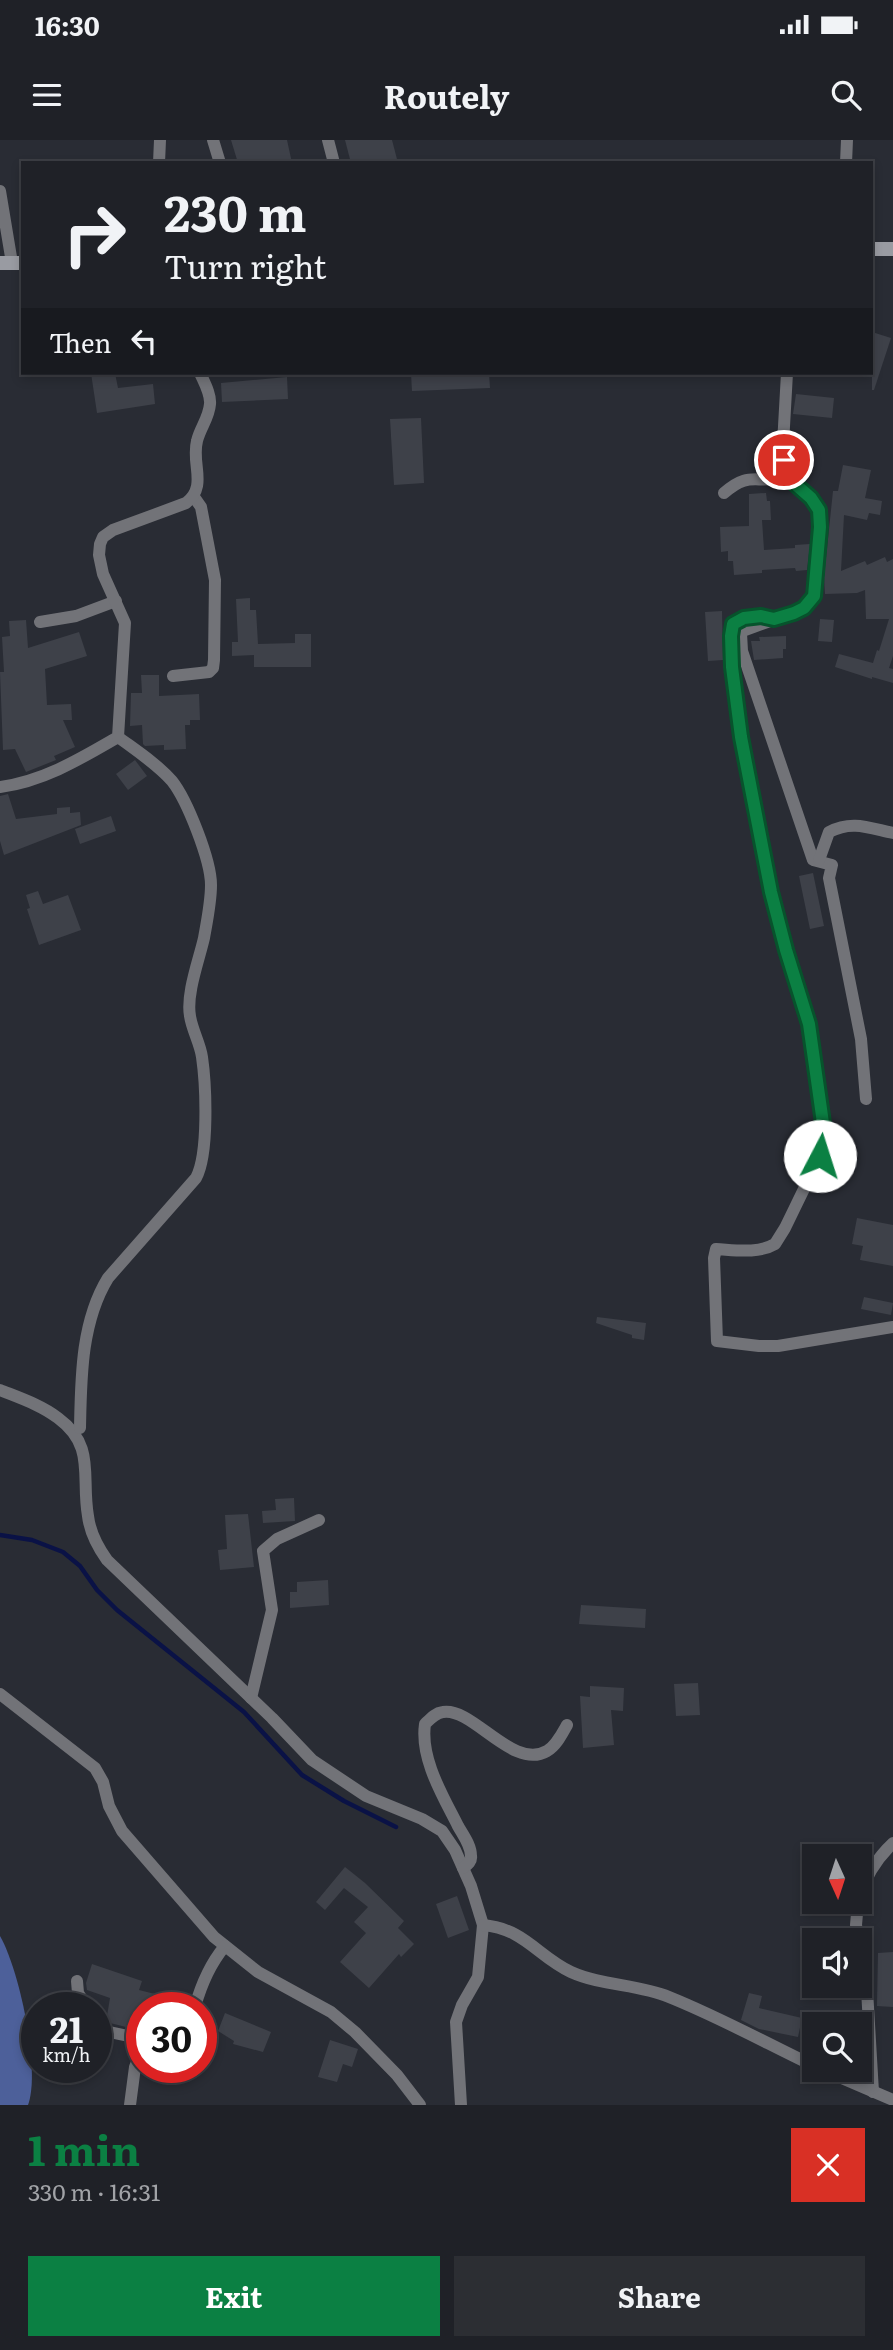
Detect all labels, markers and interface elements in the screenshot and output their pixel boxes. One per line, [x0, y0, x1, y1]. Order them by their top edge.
text: 16:30 [35, 5, 100, 44]
text: Routely [384, 71, 509, 119]
icon: menu [28, 76, 66, 114]
icon: search [827, 76, 865, 114]
text: 230 m [164, 174, 307, 247]
icon: right [49, 189, 140, 280]
text: Turn right [164, 241, 326, 289]
text: Then [49, 322, 111, 361]
icon: left [125, 322, 163, 360]
pin [754, 430, 814, 490]
icon: arrive [765, 441, 803, 479]
position arrow [783, 1119, 857, 1193]
north arrow [802, 1844, 872, 1914]
map controls [802, 1844, 872, 2082]
button: sound [802, 1928, 872, 1998]
speed limit sign: 30 [126, 1992, 217, 2083]
text: 21 [50, 2002, 83, 2054]
button: search [802, 2012, 872, 2082]
text: km/h [43, 2041, 90, 2068]
text: 1 min [28, 2117, 140, 2179]
button: close [791, 2128, 865, 2202]
text: 330 m · 16:31 [28, 2174, 160, 2208]
button: Exit [28, 2256, 440, 2336]
button: Share [454, 2256, 865, 2336]

